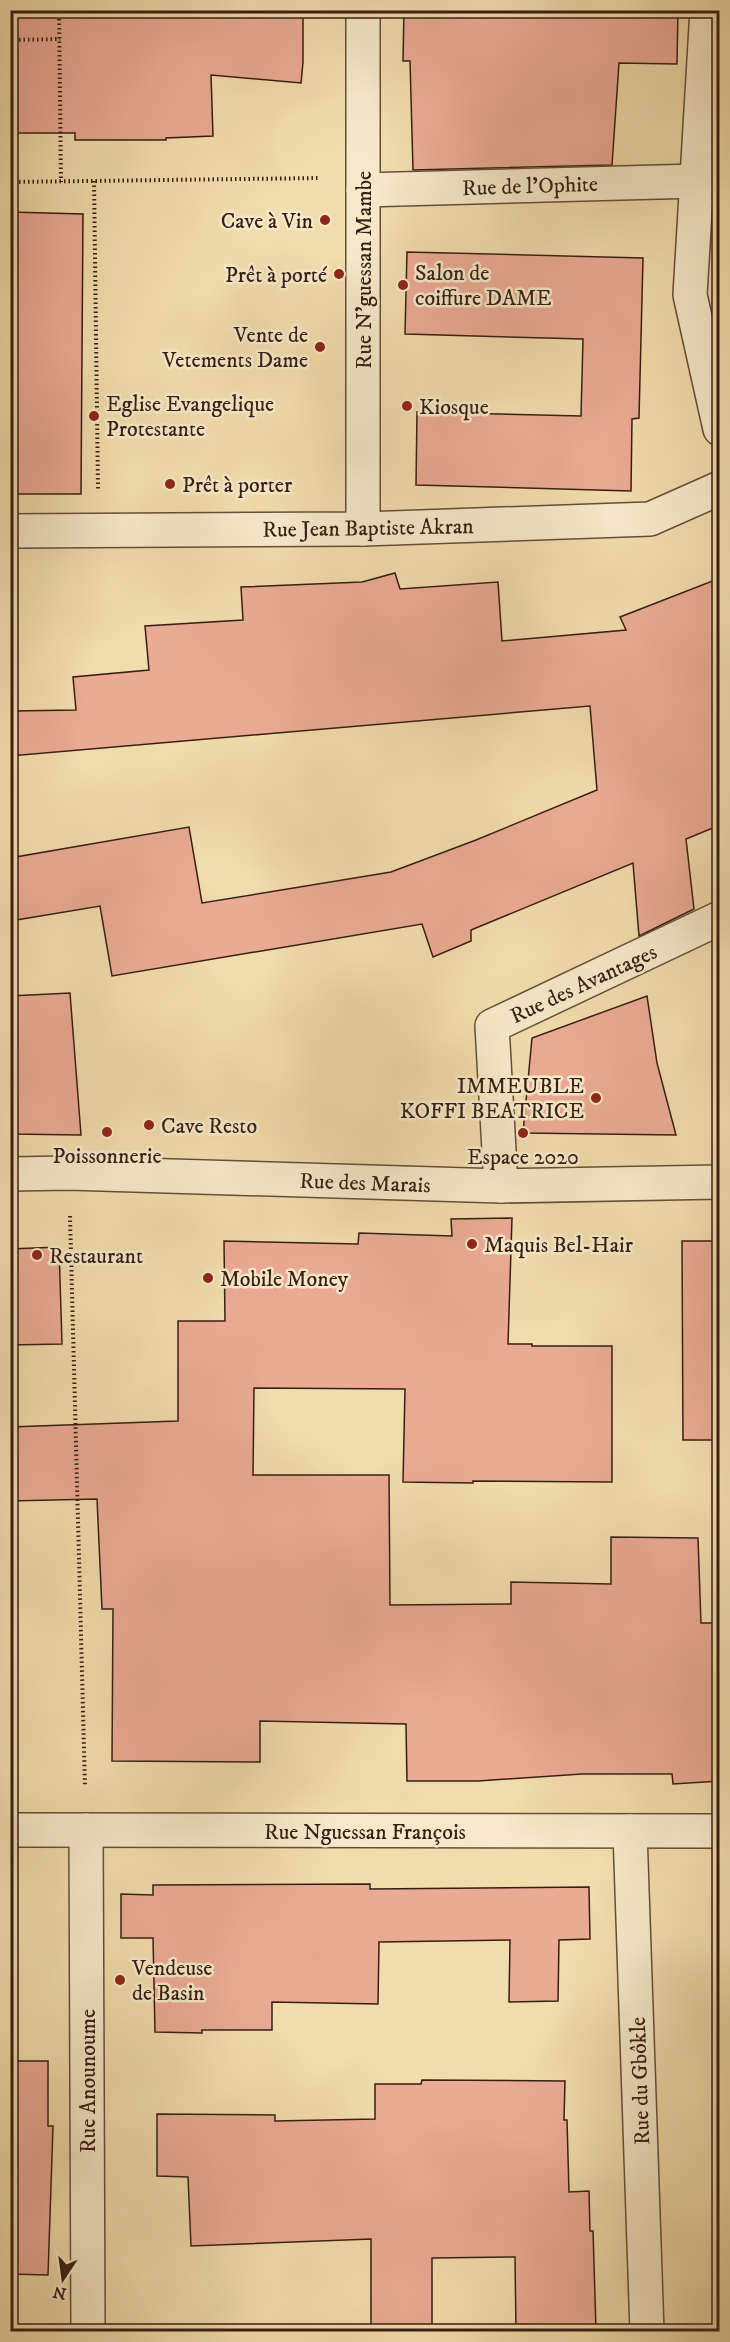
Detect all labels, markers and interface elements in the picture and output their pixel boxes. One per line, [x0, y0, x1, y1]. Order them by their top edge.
street label: Rue N'guessan Mambe [351, 171, 378, 369]
street label: Rue de l'Ophite [462, 171, 598, 202]
place label: Cave à Vin [221, 208, 314, 235]
marker: Cave à Vin [318, 213, 332, 227]
place label: Salon de coiffure DAME [415, 260, 552, 312]
place label: Prêt à porté [225, 262, 327, 289]
marker: Prêt à porté [332, 267, 346, 281]
marker: Salon de coiffure DAME [396, 278, 410, 292]
place label: Vente de Vetements Dame [162, 322, 308, 374]
marker: Vente de Vetements Dame [313, 340, 327, 354]
place label: Eglise Evangelique Protestante [106, 391, 274, 443]
place label: Kiosque [419, 394, 489, 421]
marker: Kiosque [400, 399, 414, 413]
marker: Eglise Evangelique Protestante [87, 409, 101, 423]
place label: Prêt à porter [182, 472, 293, 499]
marker: Prêt à porter [163, 477, 177, 491]
street label: Rue Jean Baptiste Akran [262, 513, 474, 544]
street label: Rue des Avantages [506, 939, 661, 1030]
place label: IMMEUBLE KOFFI BEATRICE [400, 1073, 584, 1125]
marker: IMMEUBLE KOFFI BEATRICE [589, 1091, 603, 1105]
place label: Cave Resto [161, 1113, 257, 1140]
marker: Cave Resto [142, 1118, 156, 1132]
marker: Poissonnerie [100, 1125, 114, 1139]
marker: Espace 2020 [516, 1126, 530, 1140]
place label: Poissonnerie [52, 1143, 162, 1170]
place label: Espace 2020 [467, 1144, 579, 1171]
street label: Rue des Marais [299, 1168, 431, 1199]
place label: Maquis Bel-Hair [484, 1232, 634, 1259]
marker: Maquis Bel-Hair [465, 1237, 479, 1251]
place label: Restaurant [49, 1243, 143, 1270]
marker: Restaurant [30, 1248, 44, 1262]
place label: Mobile Money [220, 1266, 349, 1293]
marker: Mobile Money [201, 1271, 215, 1285]
street label: Rue Nguessan François [264, 1819, 466, 1846]
place label: Vendeuse de Basin [131, 1955, 212, 2007]
marker: Vendeuse de Basin [113, 1973, 127, 1987]
street label: Rue Anounoume [75, 2009, 102, 2153]
street label: Rue du Gbôkle [625, 2016, 656, 2146]
north arrow [33, 2249, 93, 2309]
text: N [51, 2281, 69, 2304]

